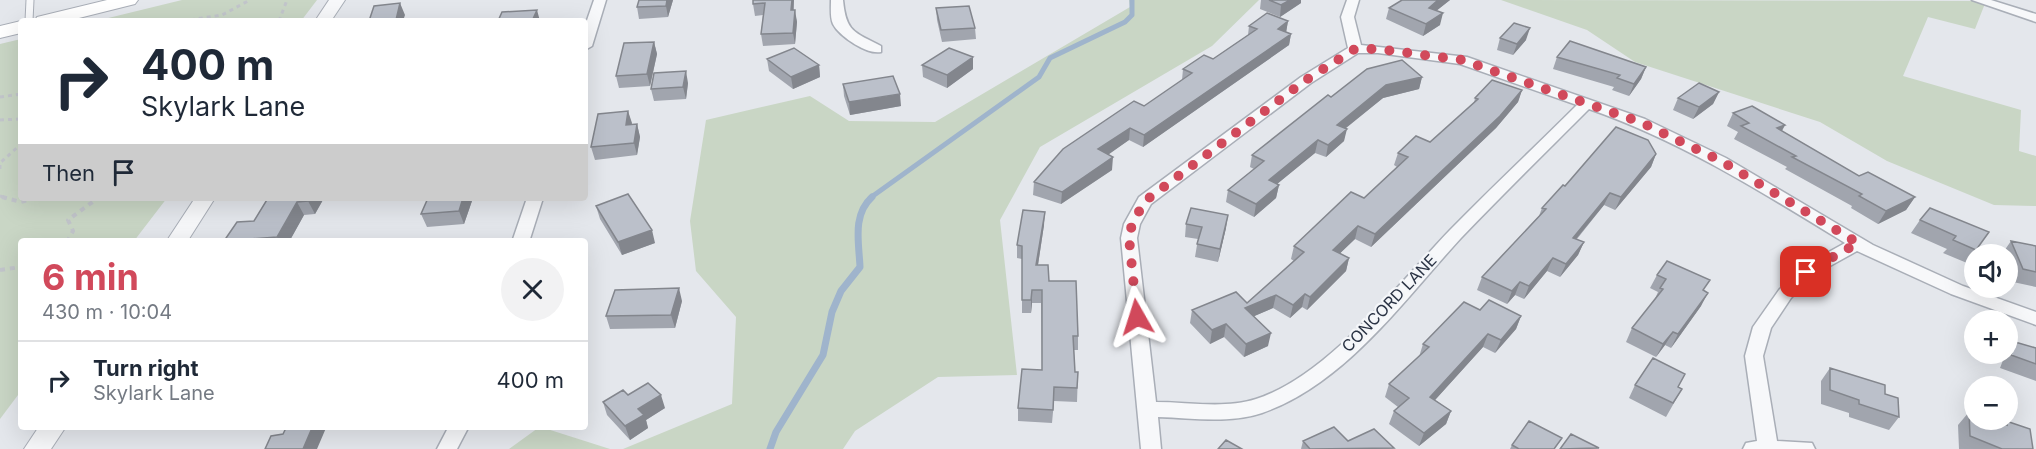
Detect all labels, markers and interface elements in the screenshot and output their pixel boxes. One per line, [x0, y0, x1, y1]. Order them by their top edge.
text: 400 m [141, 39, 274, 90]
icon: right [42, 42, 120, 120]
text: Skylark Lane [141, 90, 305, 123]
icon: arrive [107, 156, 140, 189]
text: Then [42, 160, 95, 186]
map controls [1964, 244, 2018, 430]
button: sound [1964, 244, 2018, 298]
pin [1780, 246, 1831, 297]
street label: CONCORD LANE [1337, 250, 1441, 356]
text: 6 min [42, 255, 139, 299]
icon: arrive [1789, 255, 1822, 288]
button: close [501, 258, 564, 321]
position arrow [1105, 285, 1169, 349]
text: 430 m · 10:04 [42, 300, 172, 324]
button: + [1964, 310, 2018, 364]
text: Turn right [93, 355, 199, 381]
icon: right [42, 364, 75, 397]
text: 400 m [497, 367, 564, 393]
button: − [1964, 376, 2018, 430]
text: Skylark Lane [93, 381, 215, 405]

